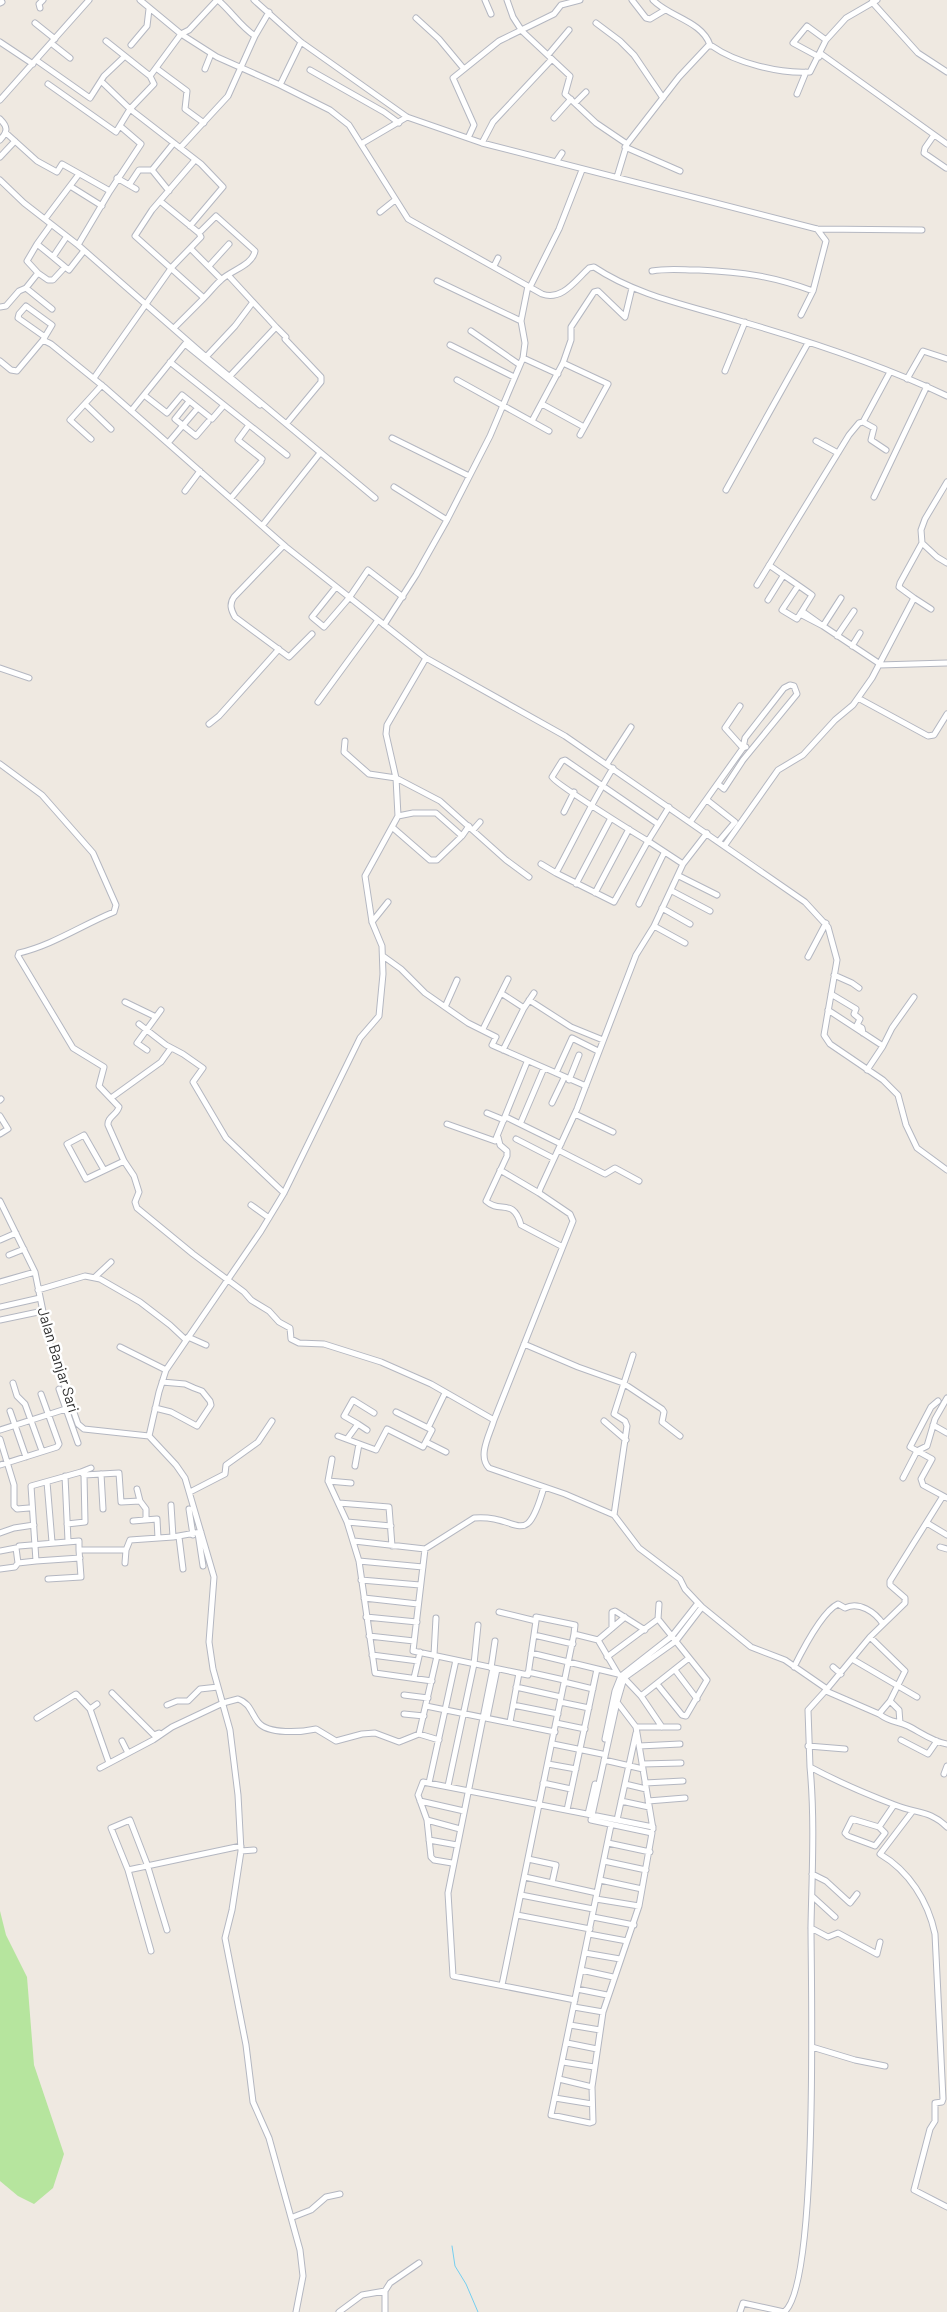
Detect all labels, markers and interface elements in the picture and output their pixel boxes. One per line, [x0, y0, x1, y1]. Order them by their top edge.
street label: Jalan Banjar Sari [34, 1305, 84, 1414]

